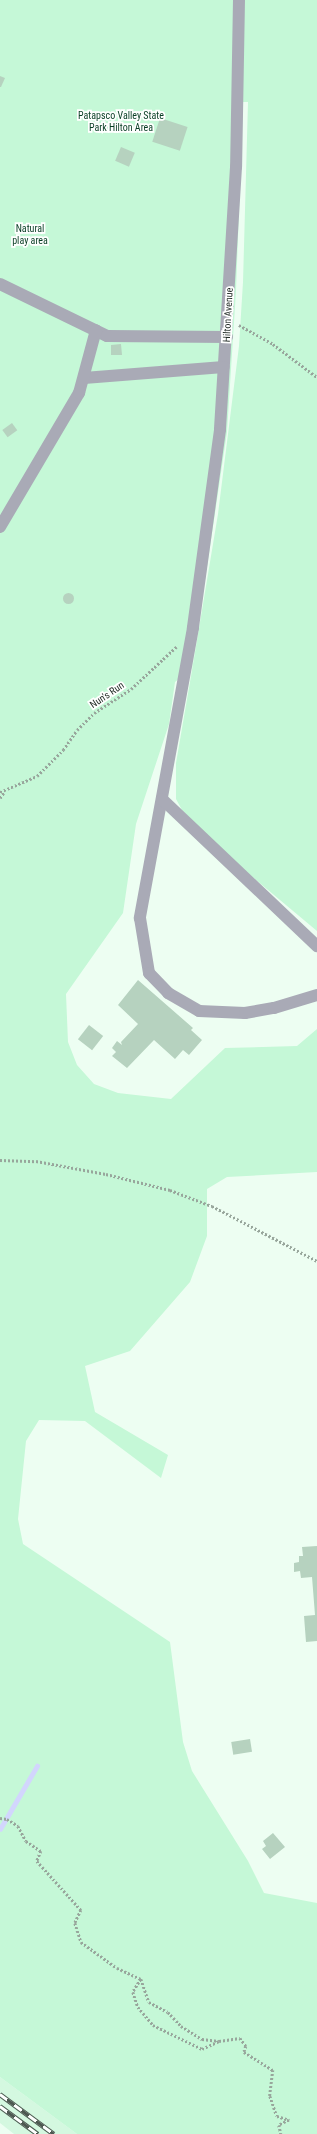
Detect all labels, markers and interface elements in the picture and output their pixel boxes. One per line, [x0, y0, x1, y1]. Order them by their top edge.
park label: Patapsco Valley State Park Hilton Area [78, 109, 164, 132]
park label: Natural play area [12, 222, 48, 246]
street label: Hilton Avenue [221, 287, 235, 343]
street label: Nun's Run [88, 679, 126, 711]

